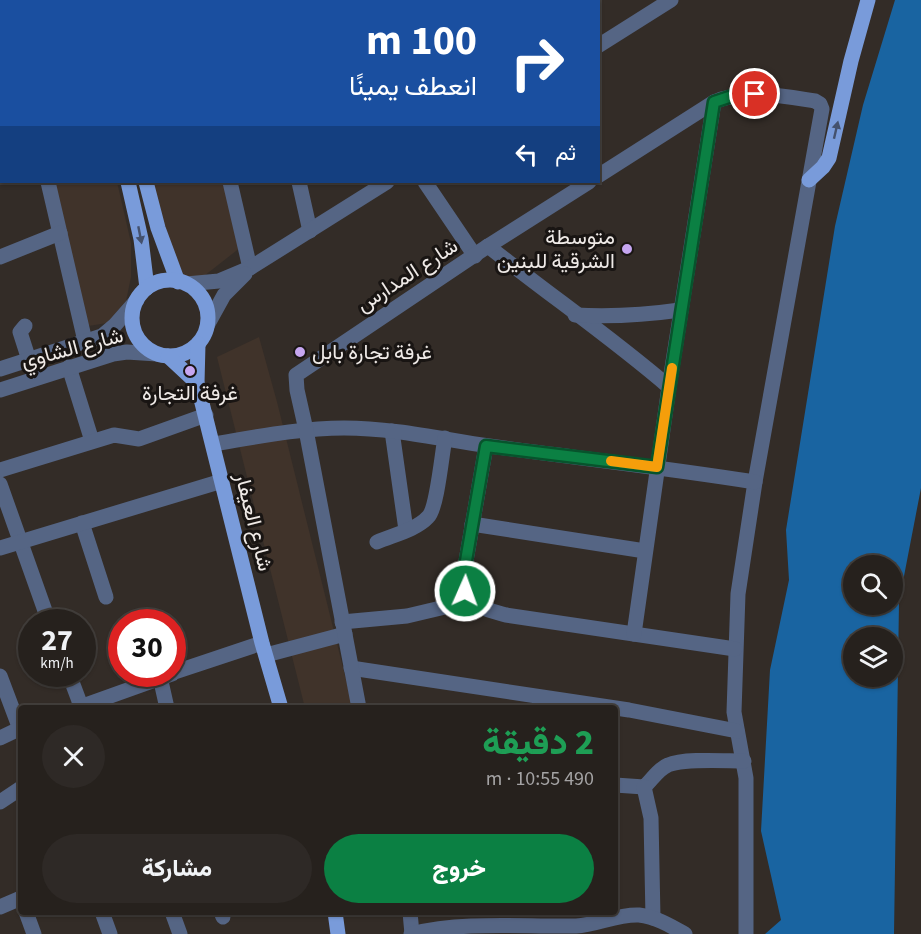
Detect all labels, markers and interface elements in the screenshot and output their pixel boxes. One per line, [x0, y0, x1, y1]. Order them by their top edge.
text: 100 m [366, 11, 477, 71]
icon: right [498, 24, 576, 102]
text: انعطف يمينًا [349, 67, 477, 106]
pin [729, 68, 780, 119]
icon: arrive [738, 77, 771, 110]
one-way arrow [831, 121, 841, 139]
text: ثم [555, 137, 576, 169]
icon: left [510, 138, 543, 171]
place label: متوسطة الشرقية للبنين [497, 222, 615, 276]
one-way arrow [136, 225, 145, 244]
street label: شارع المدارس [350, 231, 464, 319]
marker: متوسطة الشرقية للبنين [620, 242, 634, 256]
street label: شارع الشاوي [18, 320, 127, 378]
place label: غرفة تجارة بابل [312, 337, 432, 367]
marker: غرفة تجارة بابل [293, 345, 307, 359]
marker: غرفة التجارة [183, 364, 197, 378]
place label: غرفة التجارة [142, 378, 238, 408]
street label: شارع العيفار [227, 469, 281, 574]
map controls [843, 555, 903, 687]
button: search [843, 555, 903, 615]
position arrow [433, 559, 497, 623]
speed limit sign: 30 [108, 609, 186, 687]
text: 27 [41, 619, 73, 662]
button: layers [843, 627, 903, 687]
text: km/h [40, 653, 74, 674]
text: 2 دقيقة [482, 717, 594, 768]
button: close [42, 725, 105, 788]
text: 490 m · 10:55 [486, 765, 594, 793]
button: مشاركة [42, 834, 312, 903]
button: خروج [324, 834, 594, 903]

